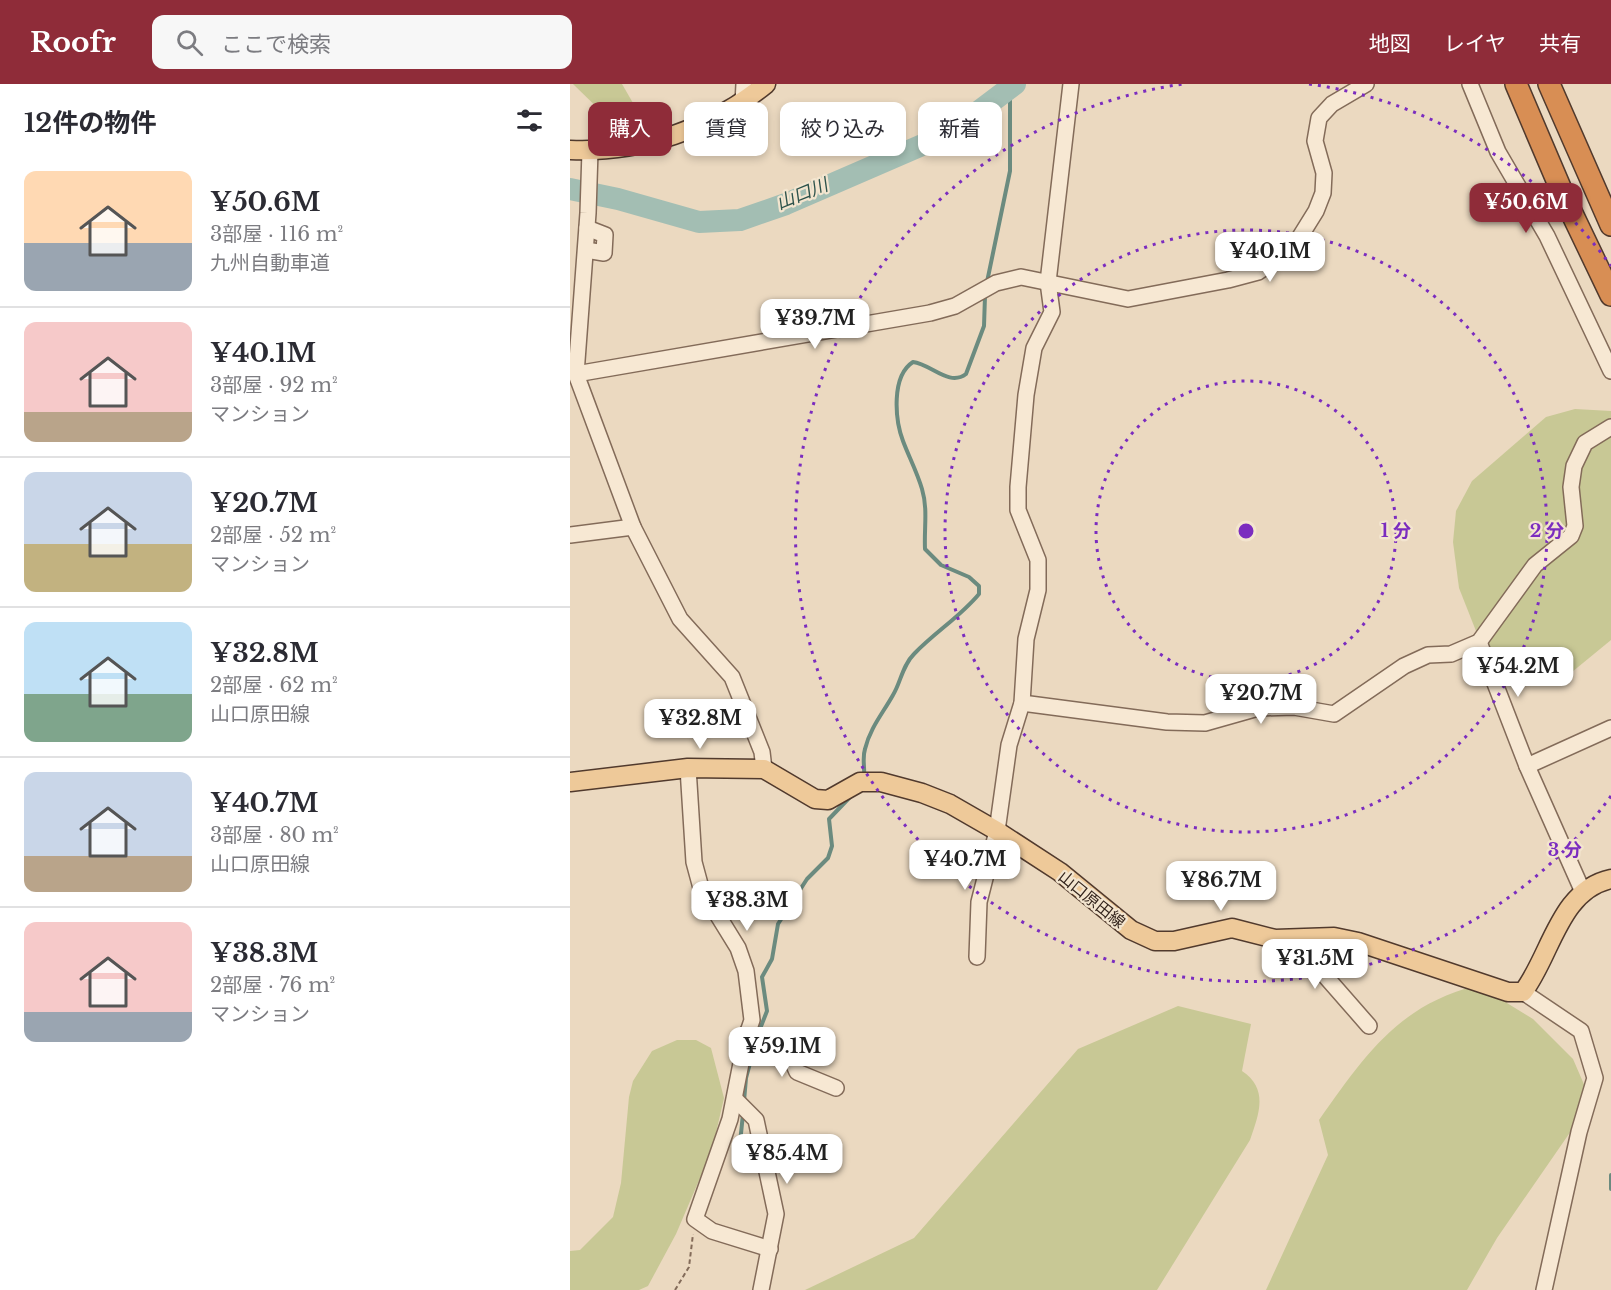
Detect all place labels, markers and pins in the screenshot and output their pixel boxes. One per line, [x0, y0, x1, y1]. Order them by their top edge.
pin: ¥50.6M [1477, 183, 1575, 234]
pin: ¥40.1M [1221, 232, 1319, 283]
pin: ¥39.7M [766, 299, 864, 350]
centre of rings [1236, 521, 1256, 541]
pin: ¥54.2M [1469, 647, 1567, 698]
pin: ¥20.7M [1212, 674, 1310, 725]
pin: ¥32.8M [651, 699, 749, 750]
pin: ¥40.7M [916, 840, 1014, 891]
pin: ¥86.7M [1172, 861, 1270, 912]
pin: ¥38.3M [698, 881, 796, 932]
pin: ¥31.5M [1266, 939, 1364, 990]
pin: ¥59.1M [733, 1027, 831, 1078]
pin: ¥85.4M [738, 1134, 836, 1185]

